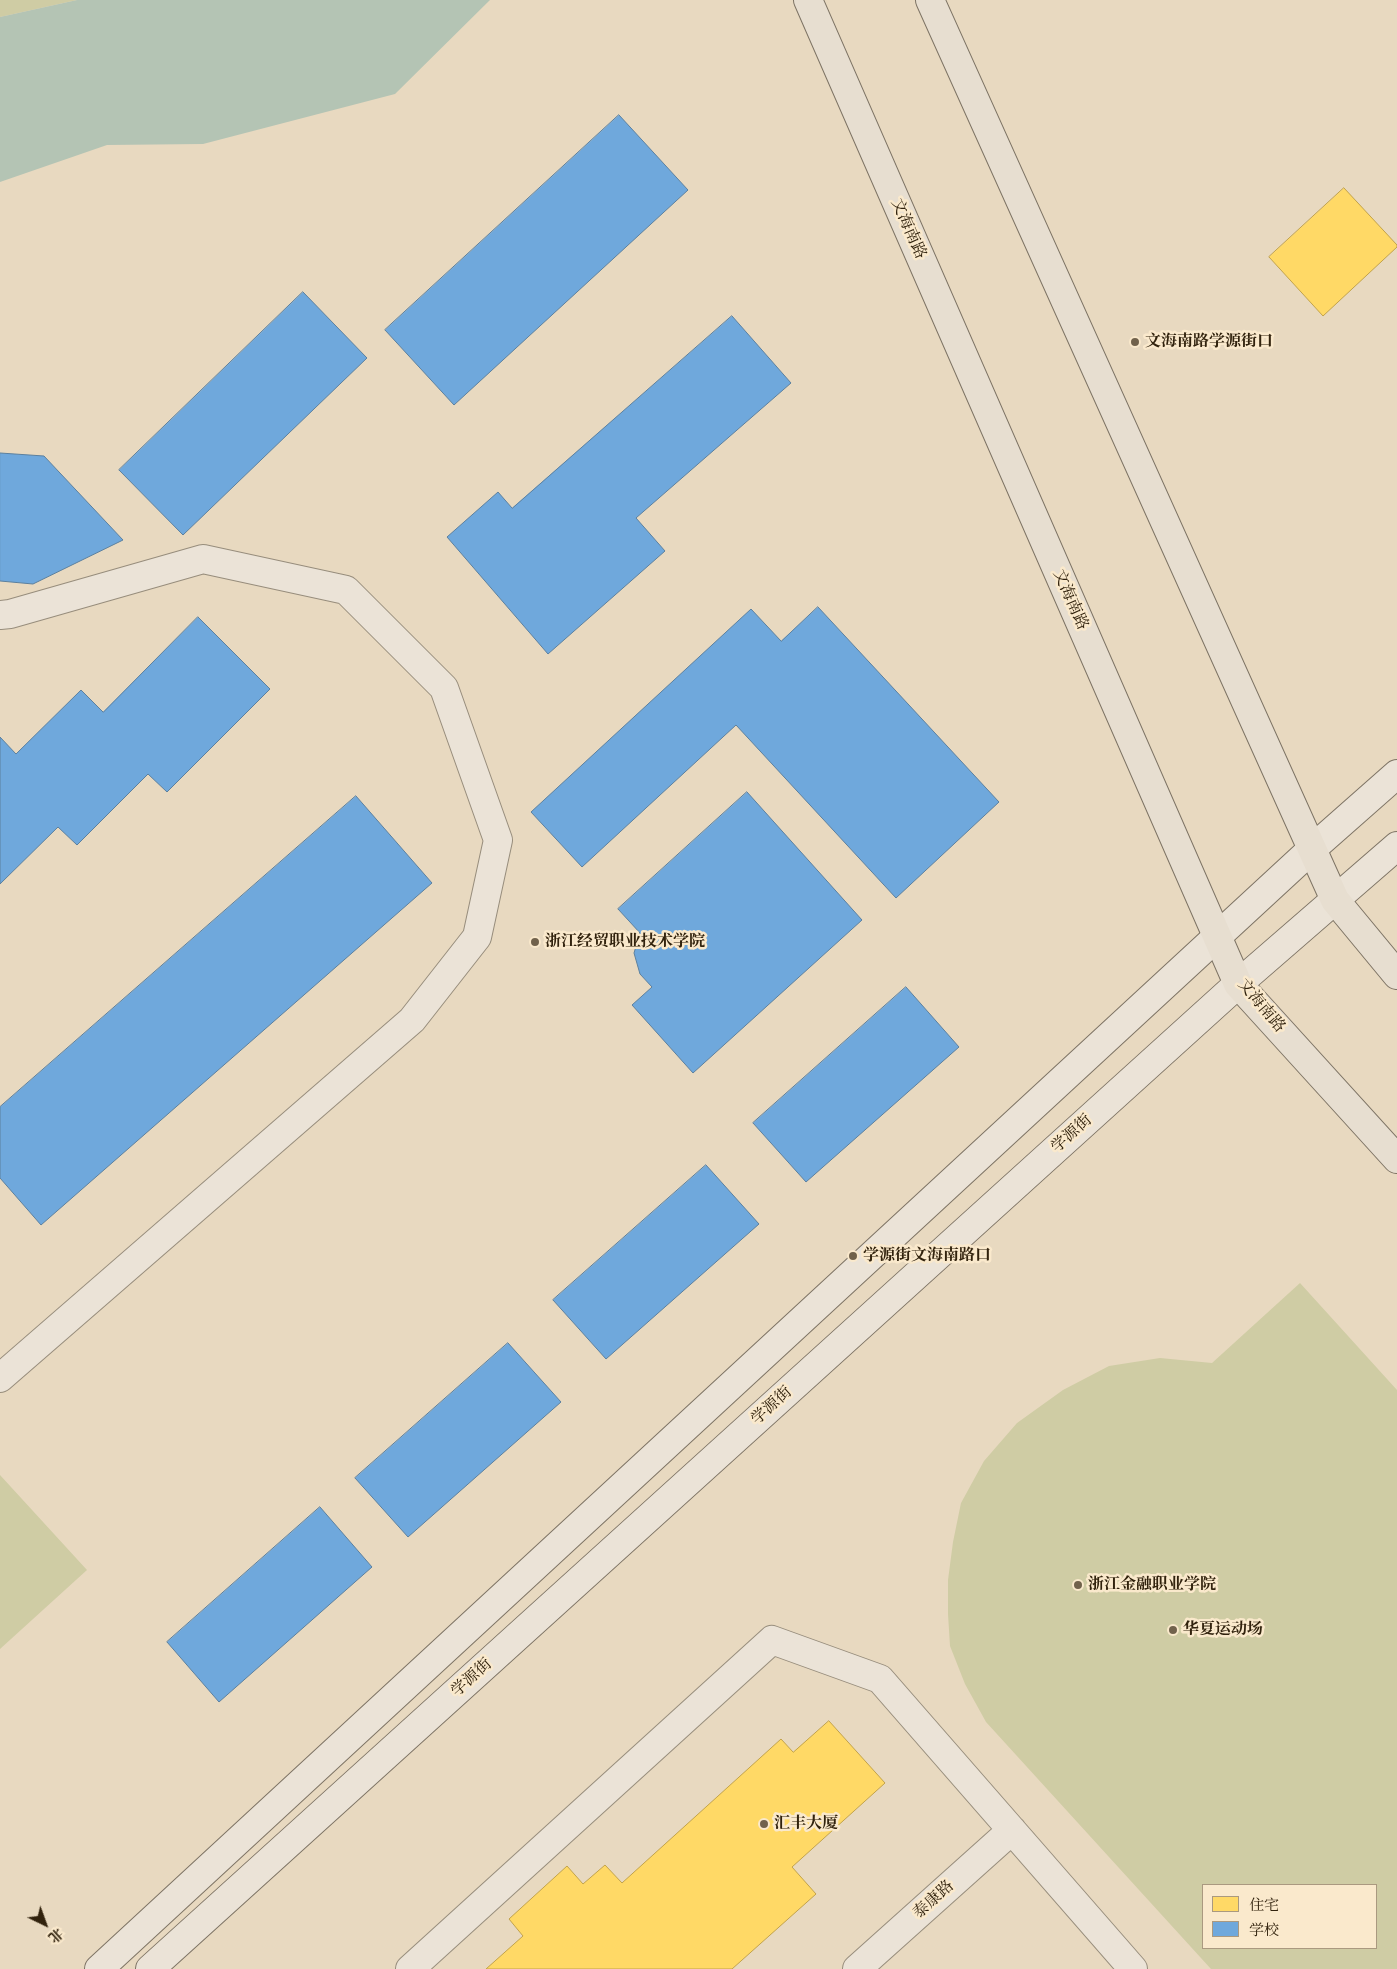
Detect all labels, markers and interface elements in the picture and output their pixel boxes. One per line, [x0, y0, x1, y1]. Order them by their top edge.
street label: 文海南路 [886, 196, 930, 262]
place label: 文海南路学源街口 [1145, 332, 1273, 352]
marker: 文海南路学源街口 [1129, 336, 1141, 348]
street label: 文海南路 [1048, 567, 1092, 633]
place label: 浙江经贸职业技术学院 [545, 932, 705, 952]
marker: 浙江经贸职业技术学院 [529, 936, 541, 948]
street label: 文海南路 [1233, 975, 1289, 1037]
street label: 学源街 [1048, 1111, 1096, 1157]
place label: 学源街文海南路口 [863, 1246, 991, 1266]
marker: 学源街文海南路口 [847, 1250, 859, 1262]
street label: 学源街 [748, 1383, 796, 1429]
place label: 浙江金融职业学院 [1088, 1575, 1216, 1595]
marker: 浙江金融职业学院 [1072, 1579, 1084, 1591]
place label: 华夏运动场 [1183, 1620, 1263, 1640]
marker: 华夏运动场 [1167, 1624, 1179, 1636]
street label: 学源街 [448, 1655, 496, 1701]
place label: 汇丰大厦 [774, 1814, 838, 1834]
marker: 汇丰大厦 [758, 1818, 770, 1830]
street label: 泰康路 [910, 1877, 958, 1923]
legend [1202, 1884, 1377, 1949]
text: 住宅 [1249, 1896, 1279, 1915]
north arrow [20, 1899, 70, 1949]
text: 学校 [1249, 1921, 1279, 1940]
text: 北 [44, 1924, 66, 1947]

